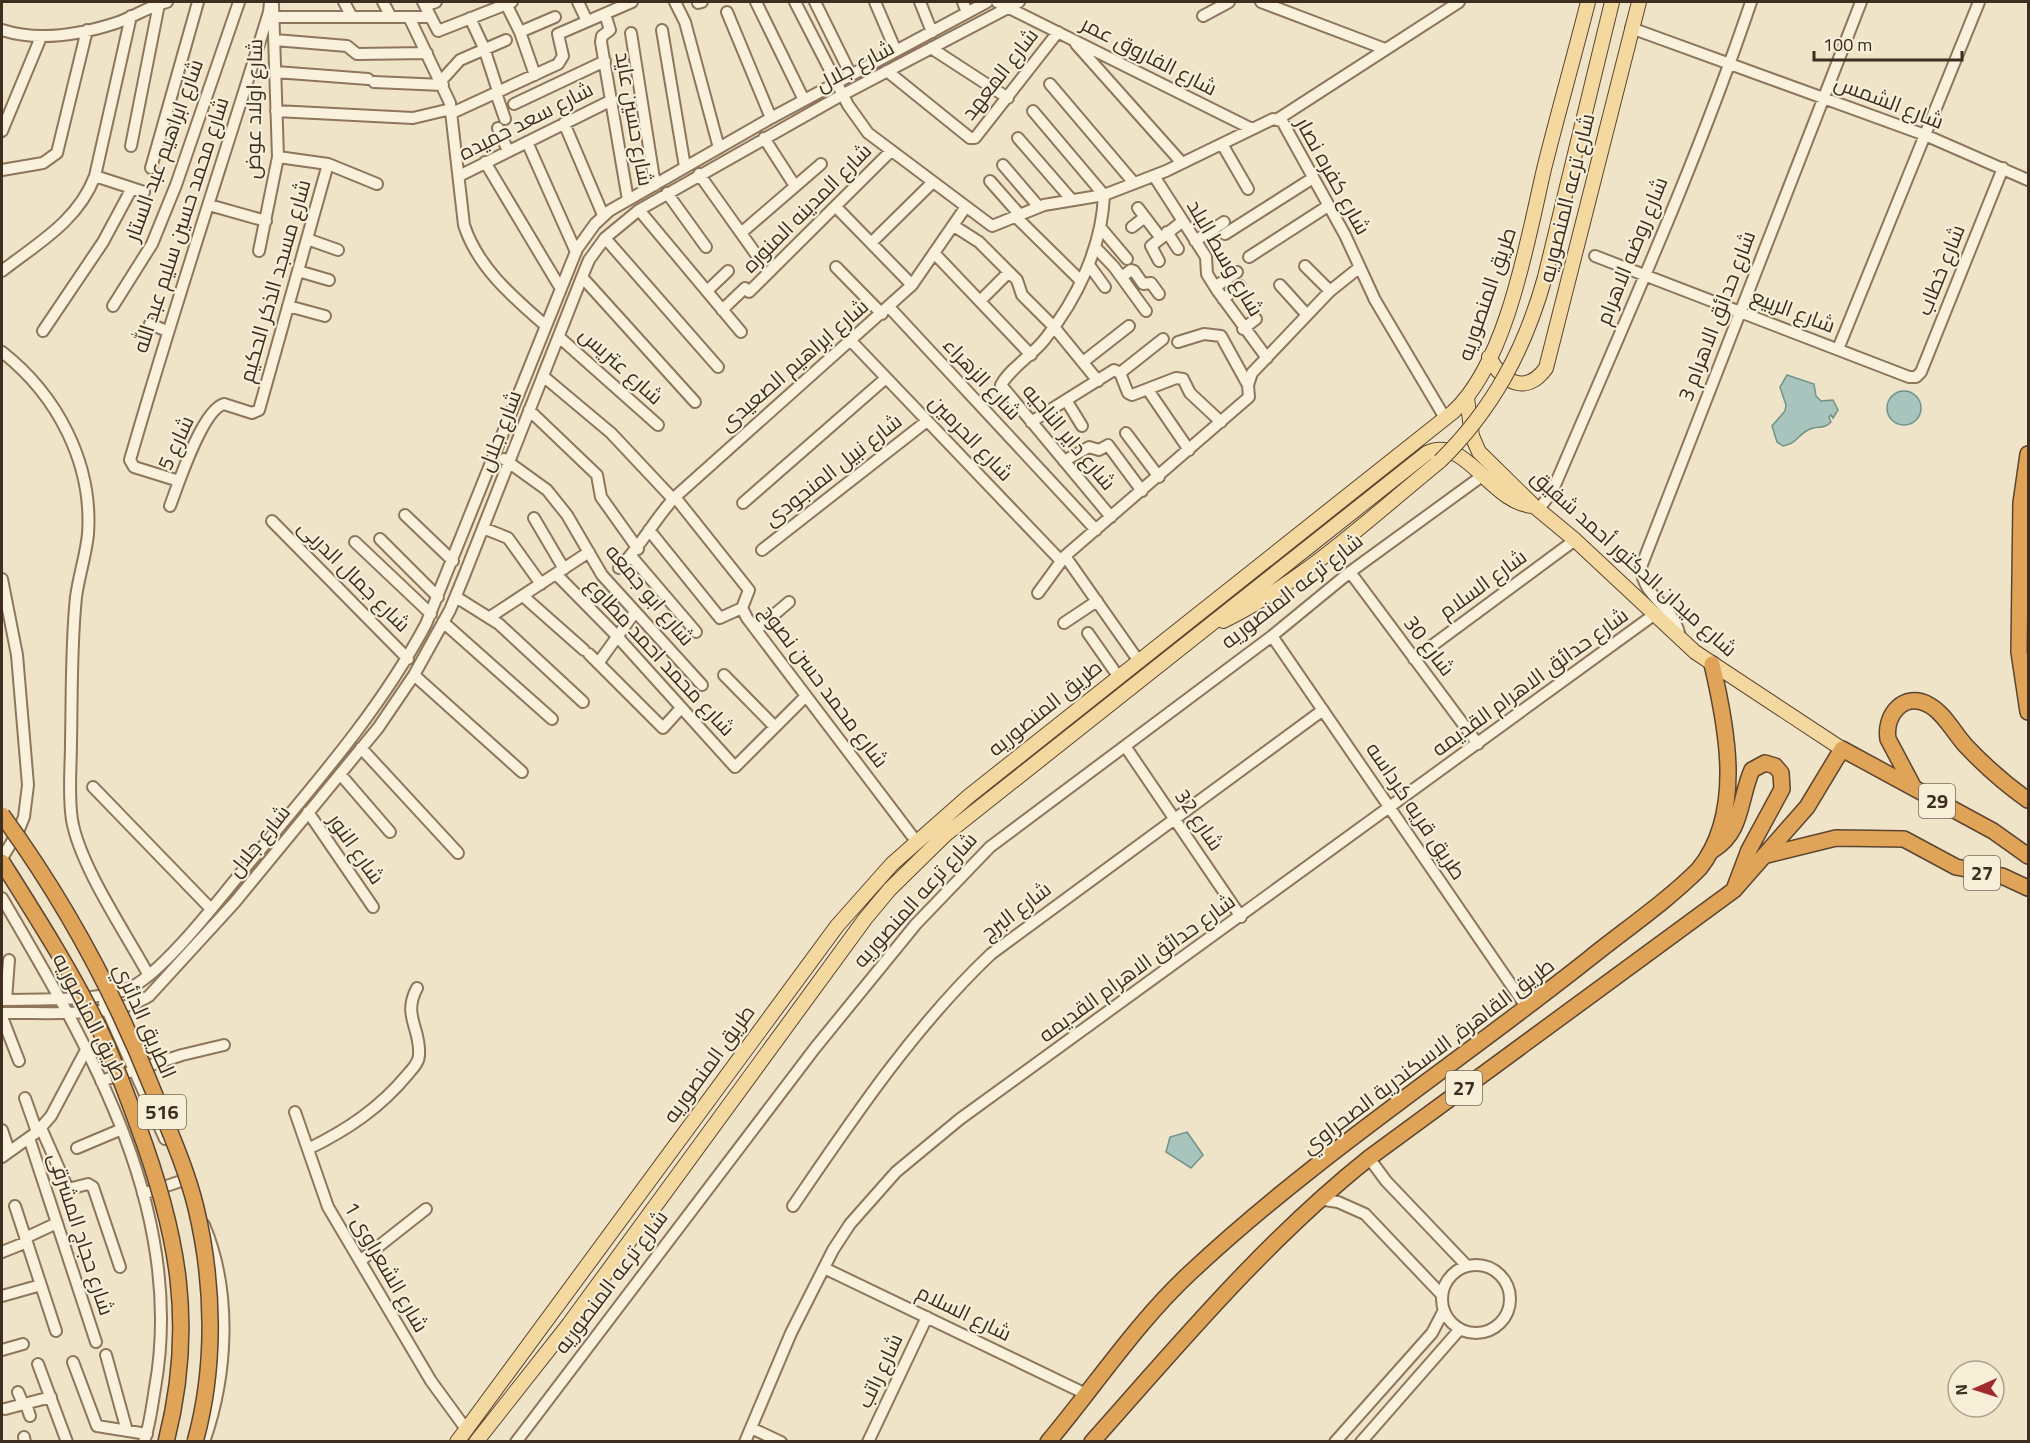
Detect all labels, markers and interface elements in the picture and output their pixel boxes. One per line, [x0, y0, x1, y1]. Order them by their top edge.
street label: شارع الفاروق عمر [1073, 4, 1224, 107]
street label: شارع المعهد [951, 19, 1049, 129]
scale bar [1814, 24, 1962, 62]
street label: شارع جلال [808, 28, 901, 103]
text: 100 m [1823, 28, 1872, 61]
street label: شارع اولاد عوض [233, 39, 274, 179]
street label: شارع حسين عايد [603, 49, 666, 189]
street label: شارع ابراهيم عبد الستار [112, 53, 215, 248]
street label: شارع الشمس [1828, 63, 1950, 140]
street label: شارع سعد حميده [451, 70, 600, 171]
street label: شارع محمد حسين سليم عبد الله [121, 92, 240, 358]
street label: شارع كفره نصار [1284, 108, 1382, 242]
street label: شارع ترعه المنصوريه [1527, 109, 1606, 287]
street label: شارع المدينه المنوره [732, 133, 881, 282]
street label: شارع روضه الاهرام [1584, 171, 1679, 331]
street label: شارع مسجد الذكر الحكيم [227, 175, 322, 387]
street label: شارع وسط البلد [1176, 191, 1275, 324]
street label: شارع خطاب [1905, 218, 1976, 321]
street label: طريق المنصوريه [1445, 222, 1528, 366]
street label: شارع حدائق الاهرام 3 [1666, 225, 1767, 407]
street label: شارع الربيع [1745, 277, 1841, 345]
street label: شارع ابراهيم الصعيدى [710, 288, 878, 441]
street label: شارع عتريس [570, 316, 673, 415]
street label: شارع الزهراء [933, 328, 1032, 430]
street label: شارع داير الناحيه [1012, 374, 1127, 500]
street label: شارع جلال [466, 384, 533, 478]
street label: شارع الحرمين [919, 385, 1024, 491]
street label: شارع نبيل المنجودى [754, 402, 911, 537]
street label: شارع 5 [146, 409, 205, 477]
street label: شارع ميدان الدكتور أحمد شفيق [1522, 459, 1747, 667]
street label: شارع جمال الدربى [288, 509, 421, 642]
street label: شارع ترعه المنصوريه [1211, 522, 1372, 659]
street label: شارع ابو جمعه [595, 534, 705, 655]
street label: شارع السلام [1430, 538, 1535, 629]
street label: شارع محمد احمد مطاوع [575, 568, 745, 746]
street label: شارع محمد حسن نصوح [749, 595, 900, 776]
street label: شارع حدائق الاهرام القديمه [1423, 596, 1637, 767]
street label: شارع 30 [1393, 606, 1466, 685]
street label: طريق المنصوريه [978, 649, 1111, 767]
street label: طريق قريه كرداسه [1355, 733, 1477, 888]
street label: شارع 32 [1164, 780, 1235, 859]
road number: 29 [1919, 784, 1955, 818]
street label: شارع جلال [217, 795, 301, 886]
street label: شارع النور [317, 804, 395, 893]
street label: شارع ترعه المنصوريه [842, 822, 987, 977]
road number: 27 [1964, 856, 2000, 890]
street label: شارع البرج [971, 871, 1060, 951]
street label: شارع حدائق الاهرام القديمه [1030, 882, 1244, 1053]
street label: طريق المنصوريه [41, 946, 139, 1088]
street label: طريق القاهرة, الاسكندرية الصحراوي [1292, 947, 1563, 1164]
street label: الطريق الدائري [103, 957, 188, 1085]
street label: طريق المنصوريه [652, 996, 765, 1132]
road number: 27 [1446, 1071, 1482, 1105]
road number: 516 [138, 1095, 186, 1129]
street label: شارع حجاج المشرقى [37, 1147, 126, 1320]
street label: شارع الشعراوى 1 [333, 1193, 440, 1340]
street label: شارع ترعه المنصوريه [543, 1201, 678, 1363]
street label: شارع السلام [910, 1273, 1019, 1352]
street label: شارع راتب [845, 1327, 914, 1415]
north arrow [1946, 1359, 2006, 1419]
text: N [1946, 1384, 1976, 1396]

